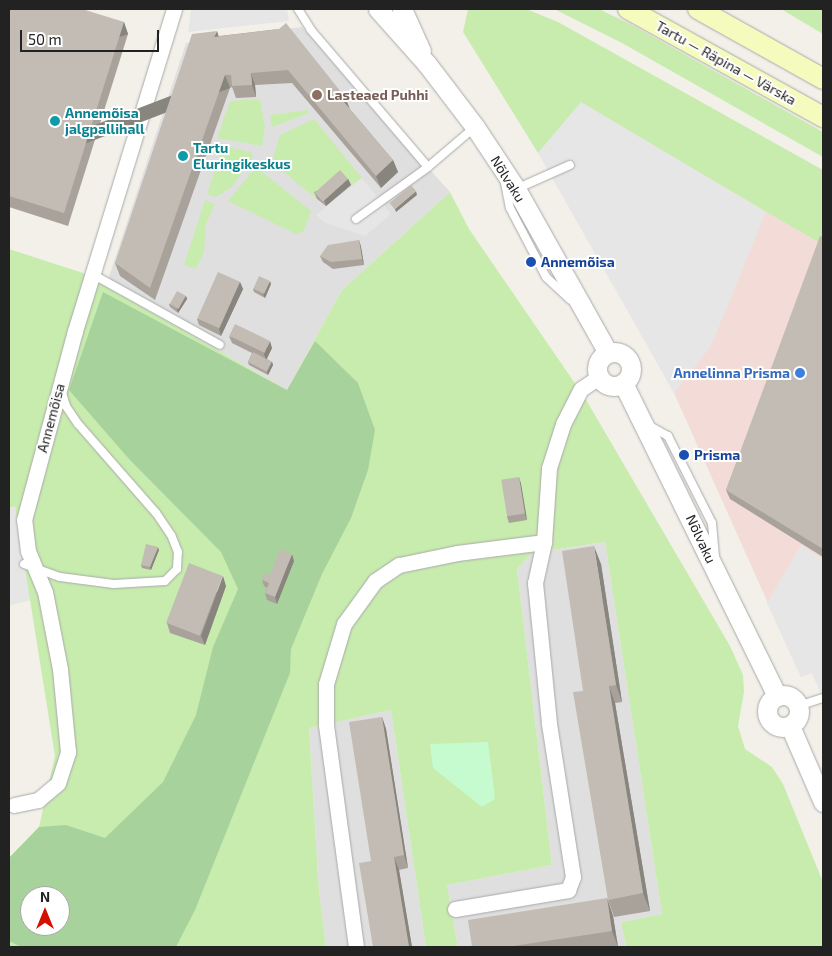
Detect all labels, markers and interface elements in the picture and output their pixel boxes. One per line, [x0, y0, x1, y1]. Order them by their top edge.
street label: Tartu — Räpina — Värska [653, 17, 799, 109]
scale bar [22, 20, 161, 52]
text: 50 m [28, 30, 62, 48]
place label: Lasteaed Puhhi [327, 87, 428, 103]
marker: Lasteaed Puhhi [311, 89, 323, 101]
place label: Annemõisa jalgpallihall [65, 105, 145, 138]
marker: Annemõisa jalgpallihall [49, 115, 61, 127]
place label: Tartu Eluringikeskus [193, 140, 291, 172]
marker: Tartu Eluringikeskus [177, 150, 189, 162]
street label: Nõlvaku [487, 153, 529, 205]
place label: Annemõisa [541, 254, 615, 270]
marker: Annemõisa [525, 256, 537, 268]
place label: Annelinna Prisma [674, 365, 790, 381]
marker: Annelinna Prisma [794, 367, 806, 379]
street label: Annemõisa [34, 382, 68, 454]
place label: Prisma [694, 447, 740, 463]
marker: Prisma [678, 449, 690, 461]
street label: Nõlvaku [682, 512, 720, 566]
north arrow [20, 886, 70, 936]
text: N [40, 888, 50, 905]

